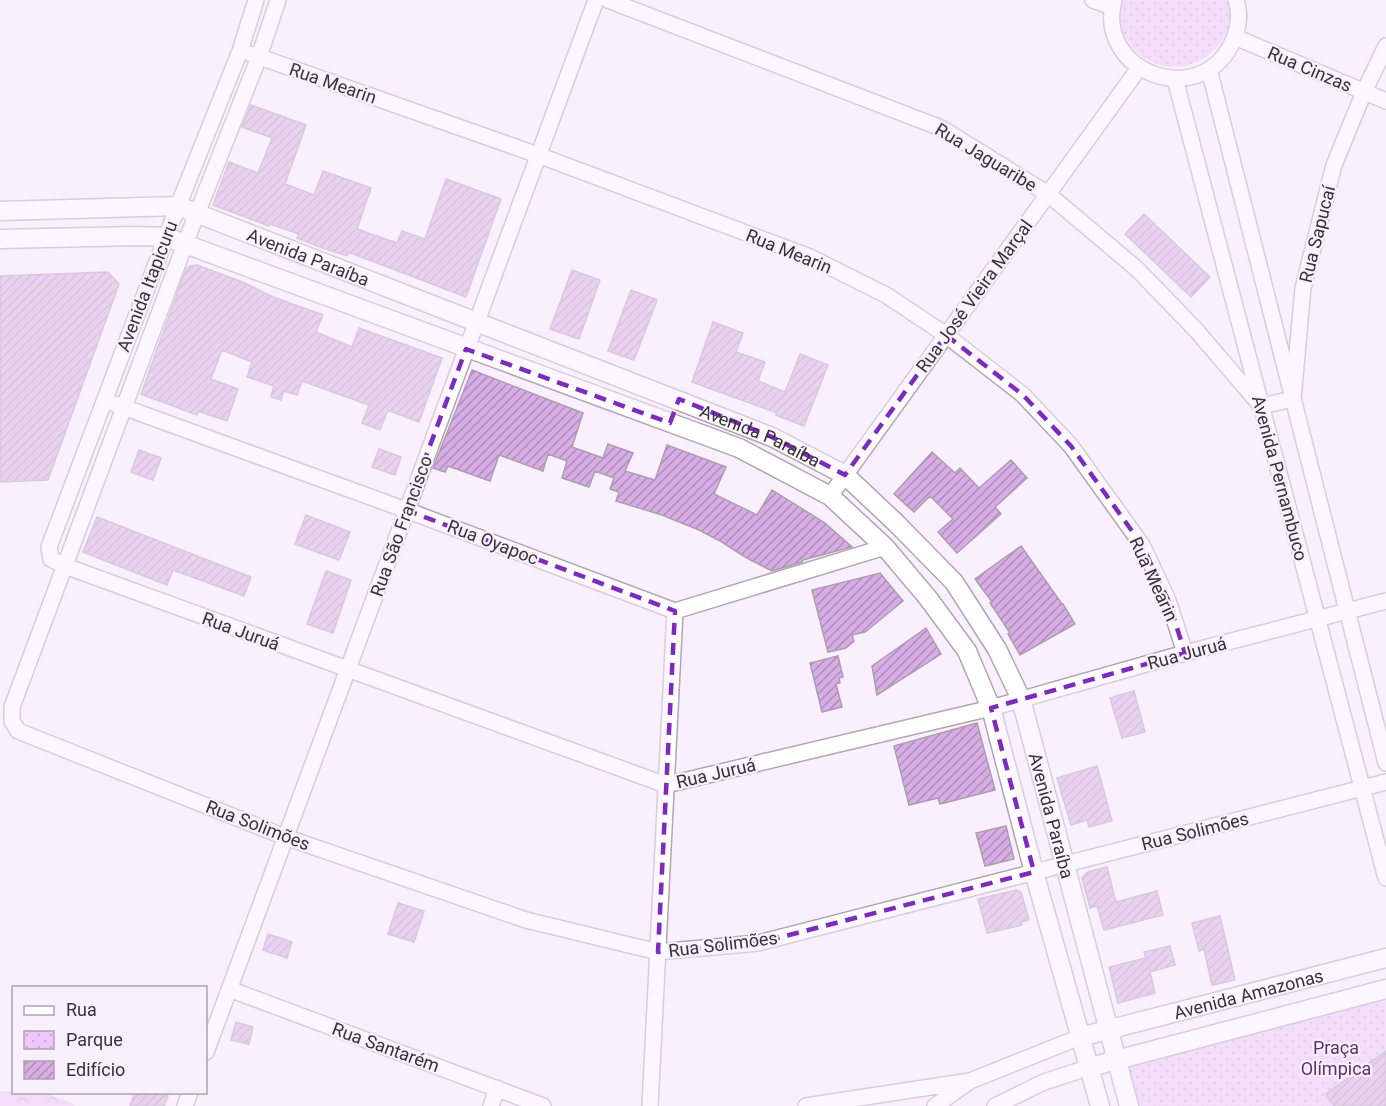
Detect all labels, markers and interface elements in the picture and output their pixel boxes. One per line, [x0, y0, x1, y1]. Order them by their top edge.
street label: Rua Cinzas [1265, 42, 1355, 96]
street label: Rua Mearin [287, 58, 379, 108]
street label: Rua Jaguaribe [931, 118, 1041, 196]
street label: Rua Sapucaí [1295, 183, 1339, 285]
street label: Rua José Vieira Marçal [912, 216, 1036, 376]
street label: Avenida Itapicuru [112, 218, 182, 354]
street label: Avenida Paraíba [244, 224, 372, 290]
street label: Rua Mearin [743, 224, 835, 278]
street label: Avenida Pernambuco [1248, 393, 1312, 563]
street label: Avenida Paraíba [697, 400, 824, 471]
street label: Rua São Francisco [366, 453, 436, 599]
street label: Rua Oyapoc [445, 515, 541, 569]
street label: Rua Mearin [1125, 533, 1183, 625]
street label: Rua Juruá [199, 607, 283, 655]
street label: Rua Juruá [1145, 632, 1229, 674]
street label: Avenida Paraíba [1025, 750, 1079, 881]
street label: Rua Juruá [674, 754, 758, 792]
street label: Rua Solimões [203, 796, 313, 854]
street label: Rua Solimões [1139, 808, 1251, 854]
street label: Rua Solimões [667, 927, 779, 961]
street label: Avenida Amazonas [1171, 964, 1326, 1023]
legend [12, 986, 207, 1094]
text: Rua [66, 999, 97, 1020]
street label: Rua Santarém [329, 1018, 443, 1076]
text: Parque [66, 1029, 123, 1050]
park label: Praça Olímpica [1301, 1037, 1371, 1079]
text: Edifício [66, 1059, 125, 1080]

